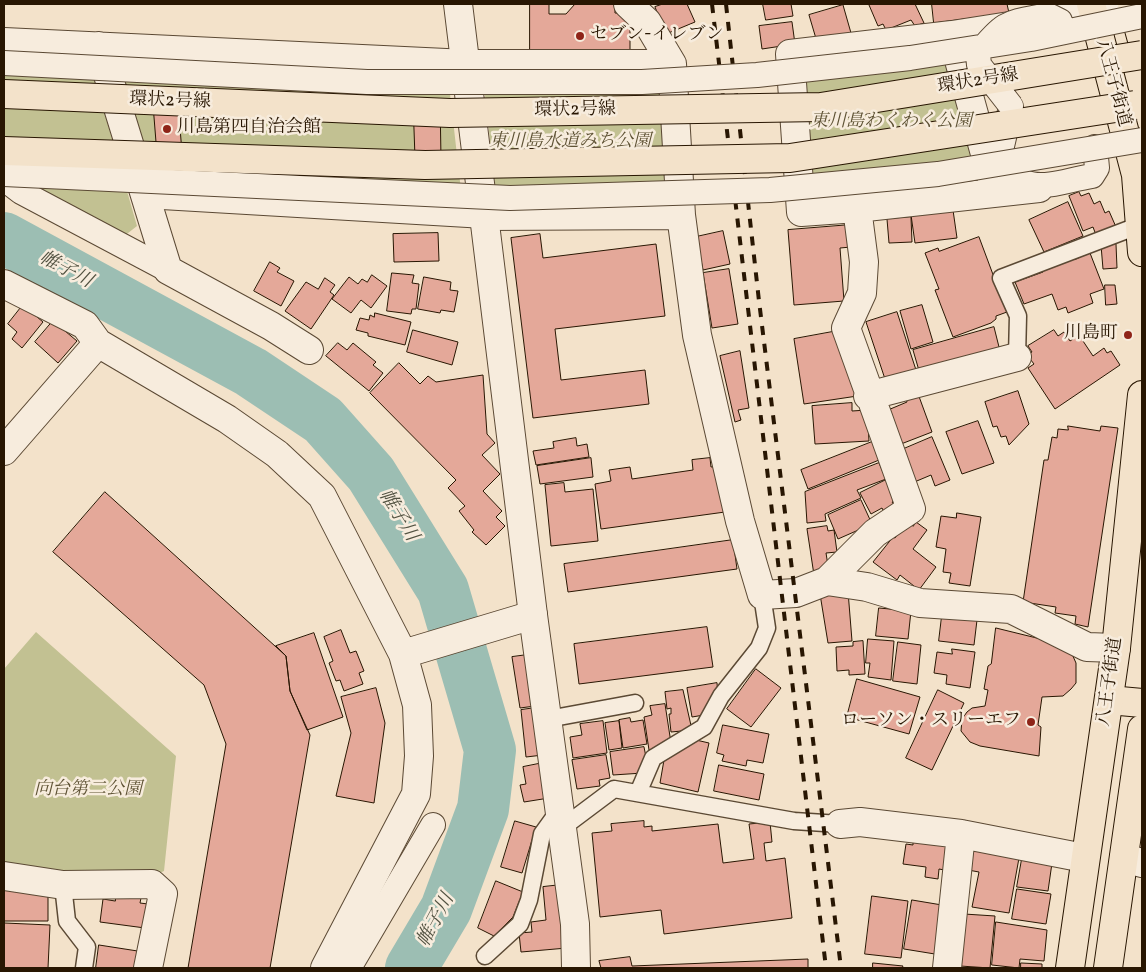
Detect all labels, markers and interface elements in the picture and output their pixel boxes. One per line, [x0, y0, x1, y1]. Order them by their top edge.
place label: セブン-イレブン [590, 25, 724, 47]
marker: セブン-イレブン [574, 30, 586, 42]
street label: 八王子街道 [1090, 37, 1134, 129]
street label: 環状2号線 [936, 65, 1020, 99]
street label: 環状2号線 [129, 90, 211, 114]
street label: 環状2号線 [534, 99, 616, 123]
park label: 東川島わくわく公園 [810, 112, 972, 134]
place label: 川島第四自治会館 [177, 118, 321, 140]
marker: 川島第四自治会館 [161, 123, 173, 135]
park label: 東川島水道みち公園 [489, 132, 651, 154]
water label: 帷子川 [34, 248, 96, 294]
place label: 川島町 [1064, 324, 1118, 346]
marker: 川島町 [1122, 329, 1134, 341]
water label: 帷子川 [372, 486, 422, 546]
street label: 八王子街道 [1094, 636, 1128, 728]
place label: ローソン・スリーエフ [841, 711, 1021, 733]
marker: ローソン・スリーエフ [1025, 716, 1037, 728]
park label: 向台第二公園 [34, 780, 142, 802]
water label: 帷子川 [414, 890, 460, 952]

